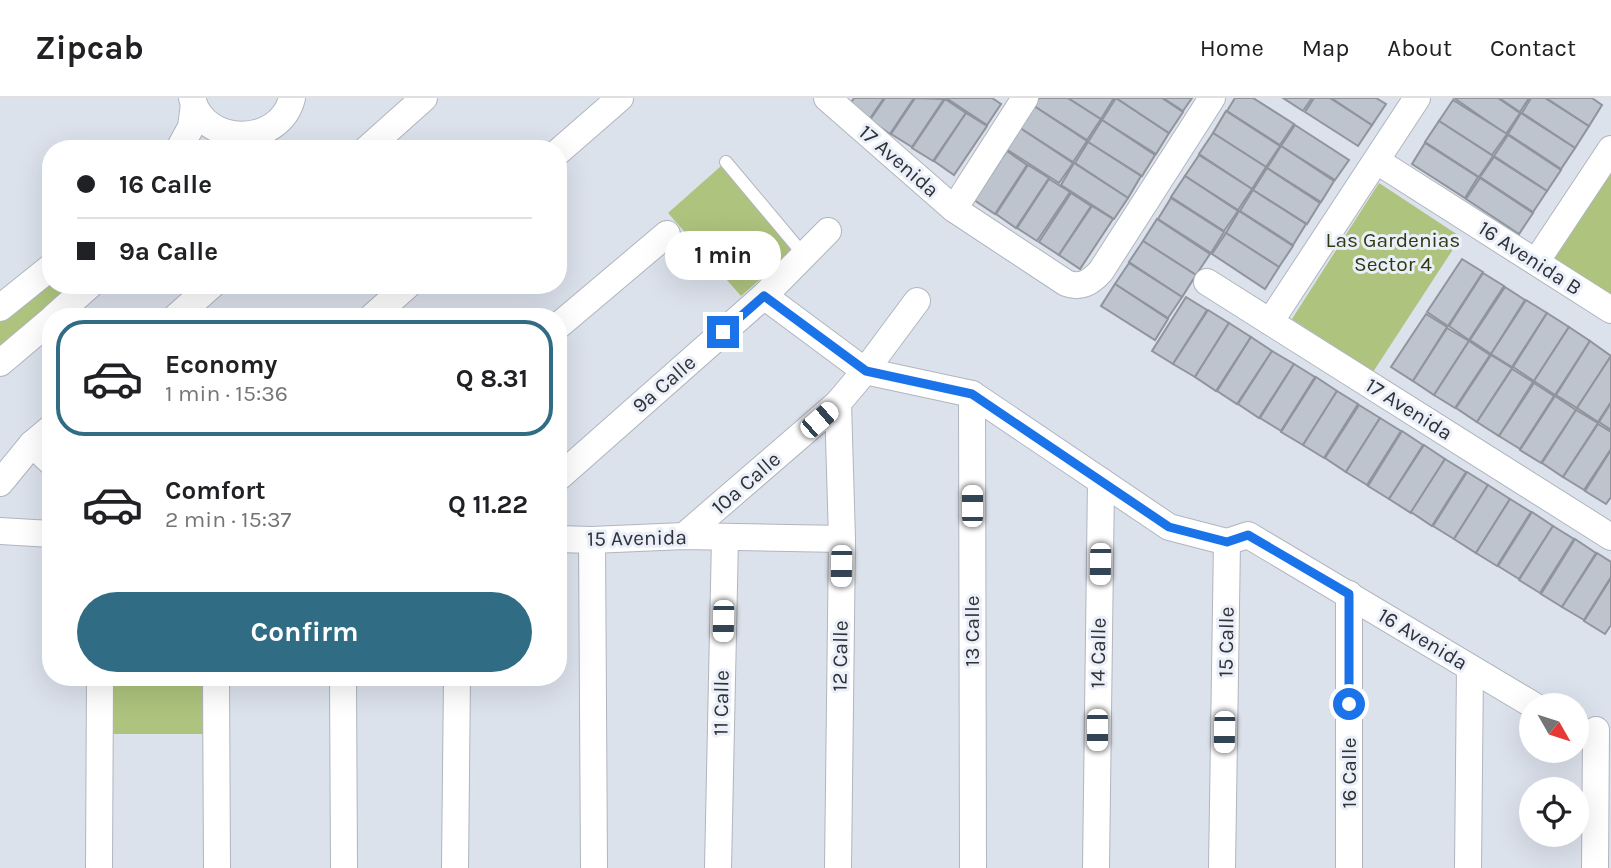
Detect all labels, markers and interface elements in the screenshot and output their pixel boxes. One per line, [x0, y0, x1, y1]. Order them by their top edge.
text: Zipcab [35, 29, 144, 67]
text: Home [1200, 34, 1264, 62]
text: Map [1302, 34, 1349, 62]
text: About [1387, 34, 1452, 62]
text: Contact [1490, 34, 1576, 62]
street label: 17 Avenida [854, 120, 944, 202]
text: 16 Calle [119, 169, 212, 200]
street label: 16 Avenida B [1474, 216, 1586, 300]
park label: Las Gardenias Sector 4 [1326, 228, 1460, 276]
callout: 1 min [665, 230, 781, 280]
text: 9a Calle [119, 236, 218, 267]
text: 1 min [694, 242, 752, 269]
route end [707, 316, 739, 348]
icon: car [81, 347, 144, 410]
text: Economy [165, 349, 277, 380]
street label: 9a Calle [628, 350, 700, 418]
text: Q 8.31 [456, 363, 528, 394]
street label: 17 Avenida [1361, 373, 1457, 445]
text: 1 min · 15:36 [165, 380, 288, 407]
car [797, 398, 842, 442]
street label: 10a Calle [707, 447, 785, 519]
icon: car [81, 473, 144, 536]
text: Comfort [165, 475, 266, 506]
car [962, 485, 983, 527]
text: Q 11.22 [448, 489, 528, 520]
text: 2 min · 15:37 [165, 506, 291, 533]
street label: 15 Avenida [587, 525, 687, 551]
car [1090, 543, 1111, 585]
car [831, 545, 852, 587]
button: Confirm [77, 592, 532, 672]
street label: 13 Calle [960, 595, 984, 667]
car [713, 600, 734, 642]
street label: 16 Avenida [1374, 603, 1472, 675]
street label: 15 Calle [1213, 606, 1239, 678]
street label: 14 Calle [1085, 617, 1111, 689]
street label: 12 Calle [827, 620, 853, 692]
street label: 11 Calle [708, 670, 734, 736]
route start [1333, 688, 1365, 720]
north arrow [1519, 693, 1589, 763]
map controls [1519, 693, 1589, 847]
car [1087, 709, 1108, 751]
car [1214, 711, 1235, 753]
street label: 16 Calle [1337, 738, 1361, 808]
button: locate [1519, 777, 1589, 847]

